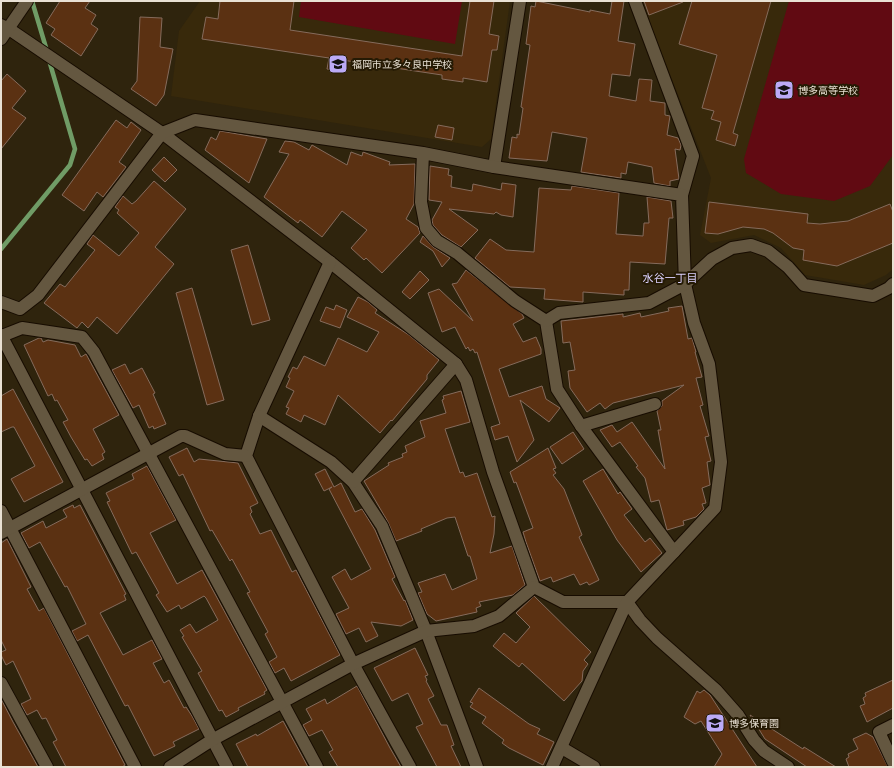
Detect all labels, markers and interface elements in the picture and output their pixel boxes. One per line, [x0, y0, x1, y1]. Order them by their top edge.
school or university icon: 福岡市立多々良中学校 [327, 53, 349, 75]
place label: 福岡市立多々良中学校 [352, 58, 452, 71]
school or university icon: 博多高等学校 [773, 79, 795, 101]
place label: 博多高等学校 [798, 84, 858, 97]
district label: 水谷一丁目 [643, 271, 698, 285]
school or university icon: 博多保育園 [704, 712, 726, 734]
place label: 博多保育園 [729, 717, 779, 730]

